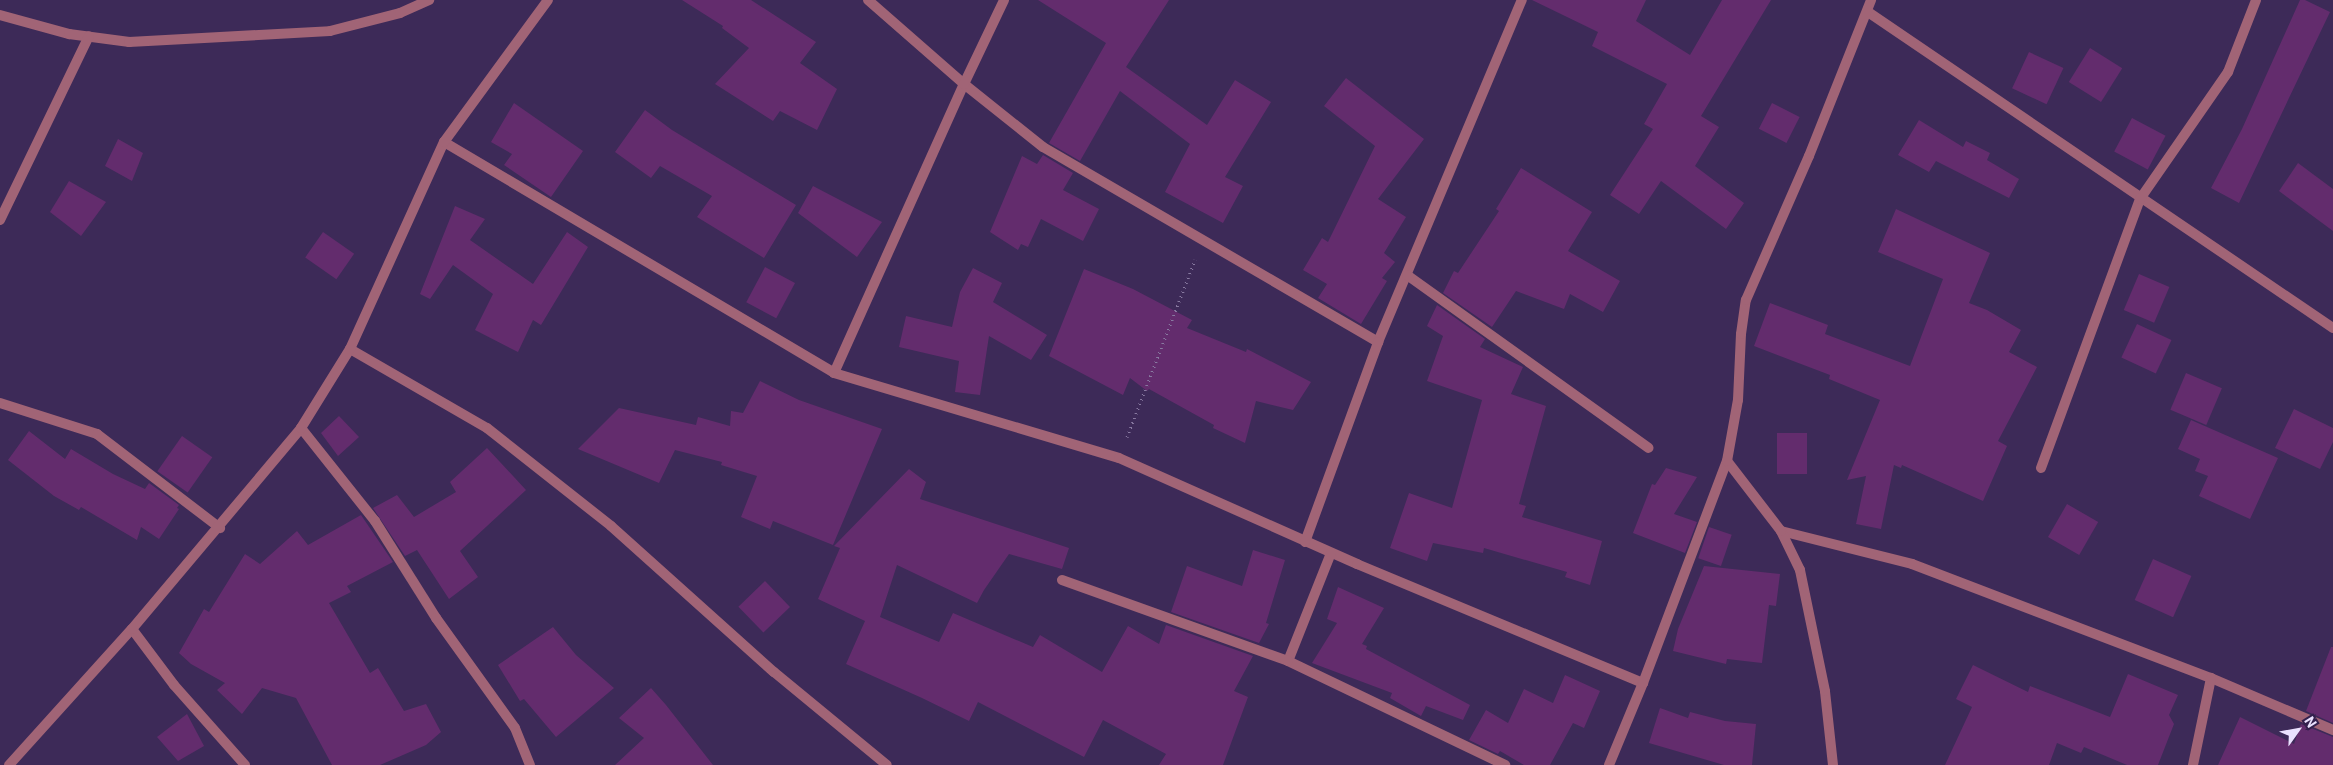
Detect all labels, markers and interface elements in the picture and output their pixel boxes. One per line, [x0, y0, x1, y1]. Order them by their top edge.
north arrow [2273, 705, 2323, 755]
text: N [2301, 714, 2320, 730]

